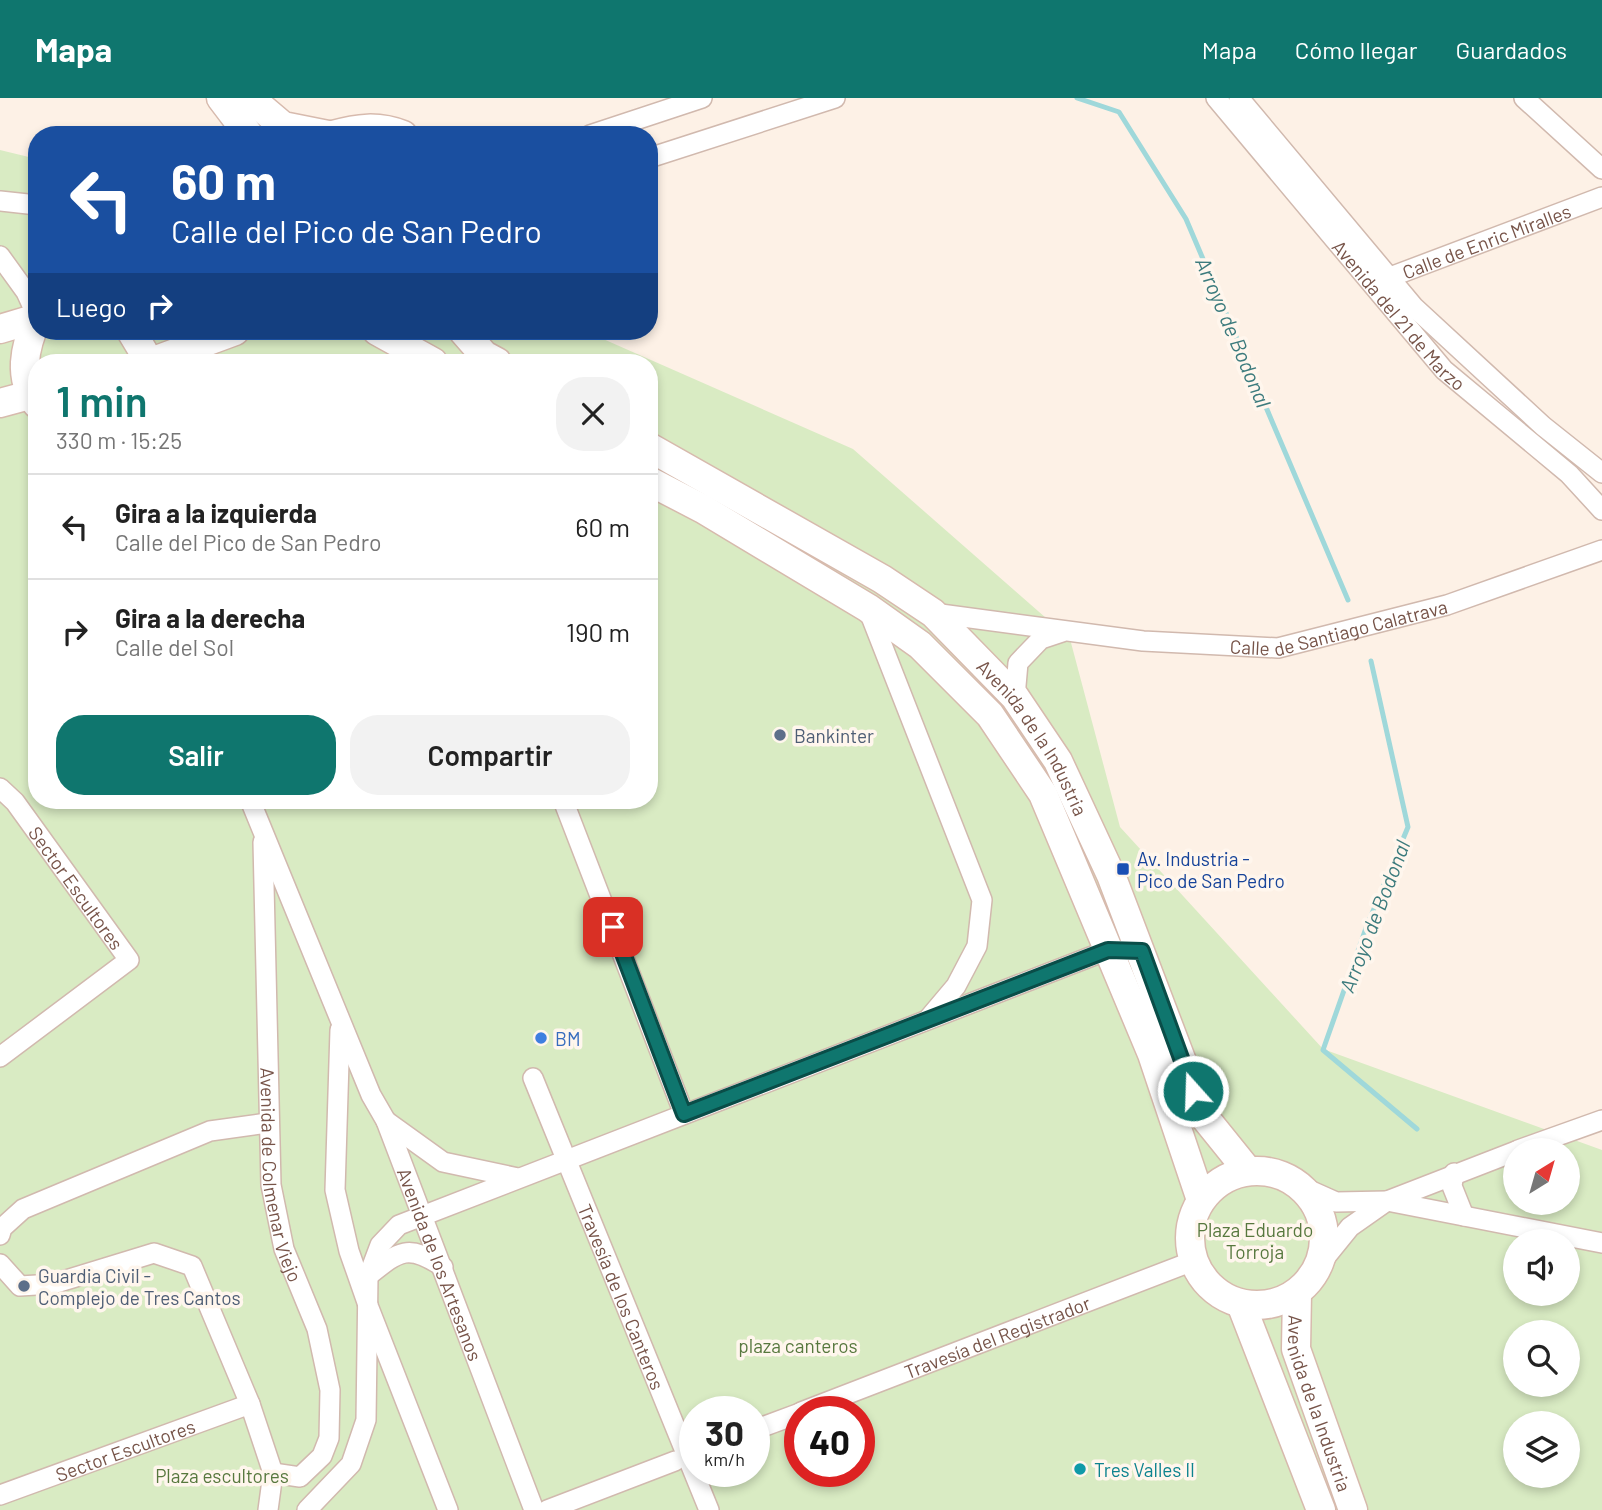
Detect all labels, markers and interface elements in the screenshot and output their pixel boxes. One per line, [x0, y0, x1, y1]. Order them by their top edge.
text: Mapa [35, 29, 112, 69]
text: Mapa [1202, 35, 1257, 64]
text: Cómo llegar [1295, 35, 1417, 64]
text: Guardados [1455, 35, 1567, 64]
text: 60 m [171, 151, 276, 210]
icon: left [56, 154, 147, 245]
street label: Calle de Enric Miralles [1399, 198, 1574, 283]
text: Calle del Pico de San Pedro [171, 211, 542, 249]
street label: Avenida del 21 de Marzo [1328, 235, 1470, 395]
water label: Arroyo de Bodonal [1191, 253, 1277, 411]
icon: right [141, 287, 179, 325]
text: Luego [56, 291, 127, 322]
text: 1 min [56, 375, 148, 425]
button: close [556, 377, 630, 451]
text: 330 m · 15:25 [56, 426, 182, 454]
text: Gira a la izquierda [115, 497, 317, 528]
icon: left [56, 508, 94, 546]
text: 60 m [575, 511, 630, 542]
text: Calle del Pico de San Pedro [115, 528, 382, 556]
street label: Calle de Santiago Calatrava [1229, 594, 1449, 660]
text: Gira a la derecha [115, 602, 305, 633]
icon: right [56, 613, 94, 651]
text: 190 m [566, 616, 630, 647]
text: Calle del Sol [115, 633, 234, 661]
street label: Avenida de la Industria [973, 654, 1093, 819]
button: Salir [56, 715, 336, 795]
button: Compartir [350, 715, 630, 795]
place label: Bankinter [794, 724, 874, 747]
marker: Bankinter [772, 727, 788, 743]
street label: Sector Escultores [24, 821, 129, 954]
water label: Arroyo de Bodonal [1333, 836, 1415, 996]
place label: Av. Industria - Pico de San Pedro [1137, 847, 1285, 892]
marker: Av. Industria - Pico de San Pedro [1115, 861, 1131, 877]
pin [583, 897, 643, 957]
icon: arrive [594, 908, 632, 946]
place label: BM [555, 1027, 581, 1050]
marker: BM [533, 1030, 549, 1046]
position arrow [1156, 1054, 1230, 1128]
street label: Avenida de Colmenar Viejo [257, 1067, 308, 1285]
north arrow [1503, 1138, 1580, 1214]
map controls [1503, 1138, 1580, 1488]
street label: Avenida de los Artesanos [393, 1164, 488, 1364]
street label: Travesía de los Canteros [574, 1200, 670, 1393]
park label: Plaza Eduardo Torroja [1197, 1218, 1313, 1263]
button: sound [1503, 1229, 1580, 1306]
place label: Guardia Civil - Complejo de Tres Cantos [38, 1264, 241, 1309]
marker: Guardia Civil - Complejo de Tres Cantos [16, 1278, 32, 1294]
street label: Travesía del Registrador [901, 1290, 1093, 1383]
street label: Avenida de la Industria [1284, 1315, 1357, 1494]
button: search [1503, 1320, 1580, 1397]
park label: plaza canteros [738, 1334, 858, 1357]
speed limit sign: 40 [784, 1396, 875, 1487]
text: 30 [705, 1411, 744, 1453]
button: layers [1503, 1411, 1580, 1488]
street label: Sector Escultores [52, 1414, 198, 1485]
text: km/h [704, 1448, 745, 1470]
place label: Tres Valles II [1094, 1458, 1195, 1481]
marker: Tres Valles II [1072, 1461, 1088, 1477]
park label: Plaza escultores [155, 1464, 289, 1487]

